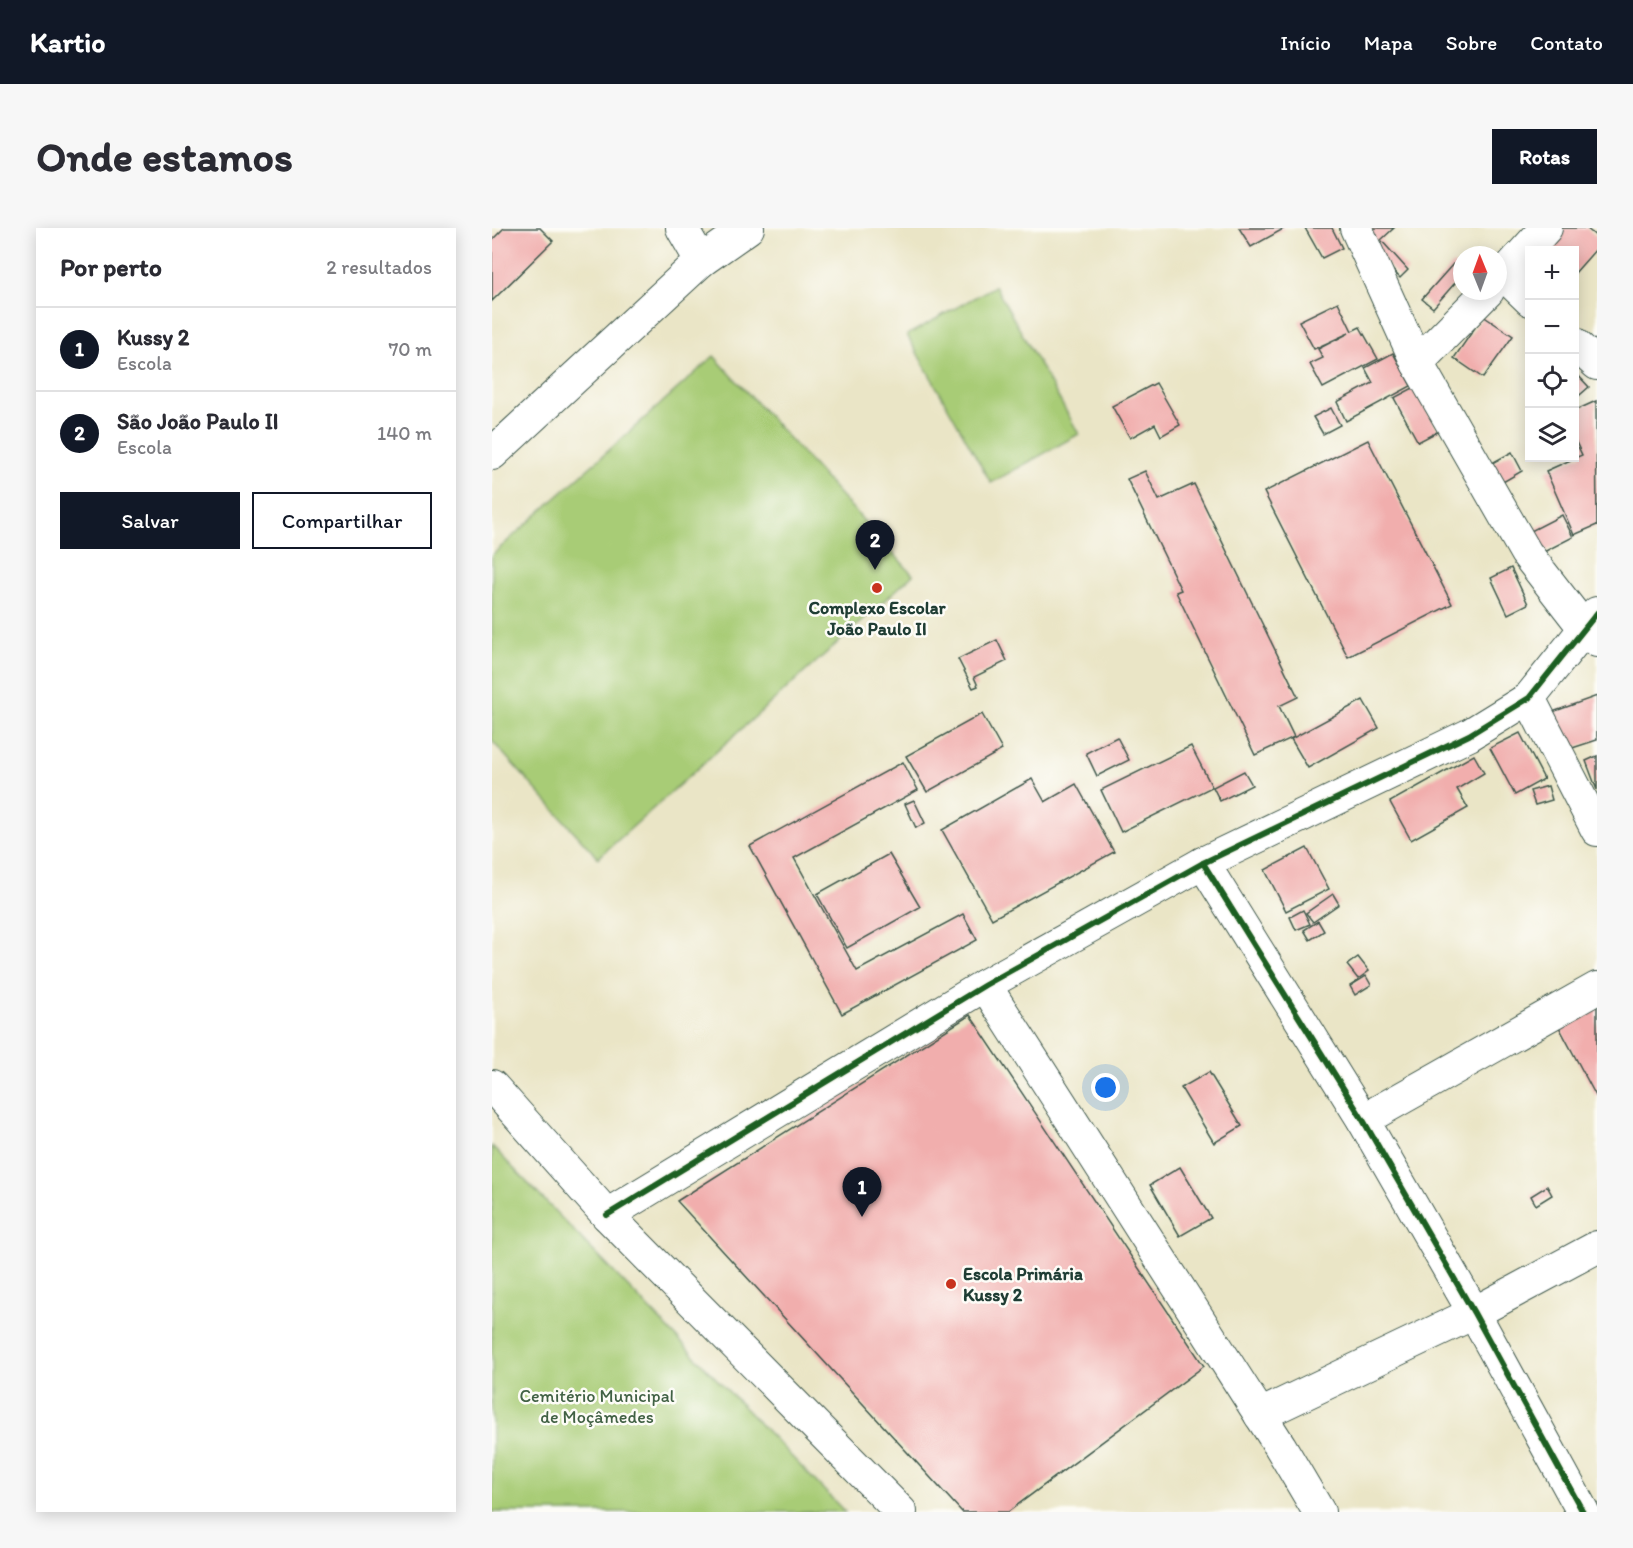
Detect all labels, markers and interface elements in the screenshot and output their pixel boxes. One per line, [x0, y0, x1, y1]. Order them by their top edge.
text: Kartio [30, 25, 105, 59]
text: Início [1280, 30, 1331, 55]
text: Mapa [1364, 30, 1413, 55]
text: Sobre [1446, 30, 1497, 55]
text: Contato [1530, 30, 1603, 55]
button: Rotas [1492, 129, 1597, 184]
text: Onde estamos [36, 131, 293, 182]
north arrow [1453, 246, 1507, 300]
map controls [1525, 246, 1579, 462]
button: + [1525, 246, 1579, 300]
text: Por perto [60, 251, 162, 283]
text: 2 resultados [326, 255, 432, 279]
button: − [1525, 300, 1579, 354]
text: Kussy 2 [117, 324, 189, 351]
text: 1 [75, 337, 84, 361]
text: 70 m [388, 337, 432, 361]
text: Escola [117, 351, 172, 375]
button: locate [1525, 354, 1579, 408]
text: São João Paulo II [117, 408, 279, 435]
button: layers [1525, 408, 1579, 462]
text: 2 [74, 421, 85, 445]
text: 140 m [377, 421, 432, 445]
text: Escola [117, 435, 172, 459]
button: Salvar [60, 492, 240, 549]
button: Compartilhar [252, 492, 432, 549]
pin: 2 [856, 520, 895, 570]
marker: Complexo Escolar João Paulo II [870, 581, 884, 595]
place label: Complexo Escolar João Paulo II [809, 597, 947, 640]
your location [1091, 1073, 1120, 1102]
pin: 1 [842, 1168, 881, 1217]
place label: Escola Primária Kussy 2 [963, 1263, 1083, 1306]
marker: Escola Primária Kussy 2 [944, 1277, 958, 1291]
park label: Cemitério Municipal de Moçâmedes [519, 1385, 675, 1428]

